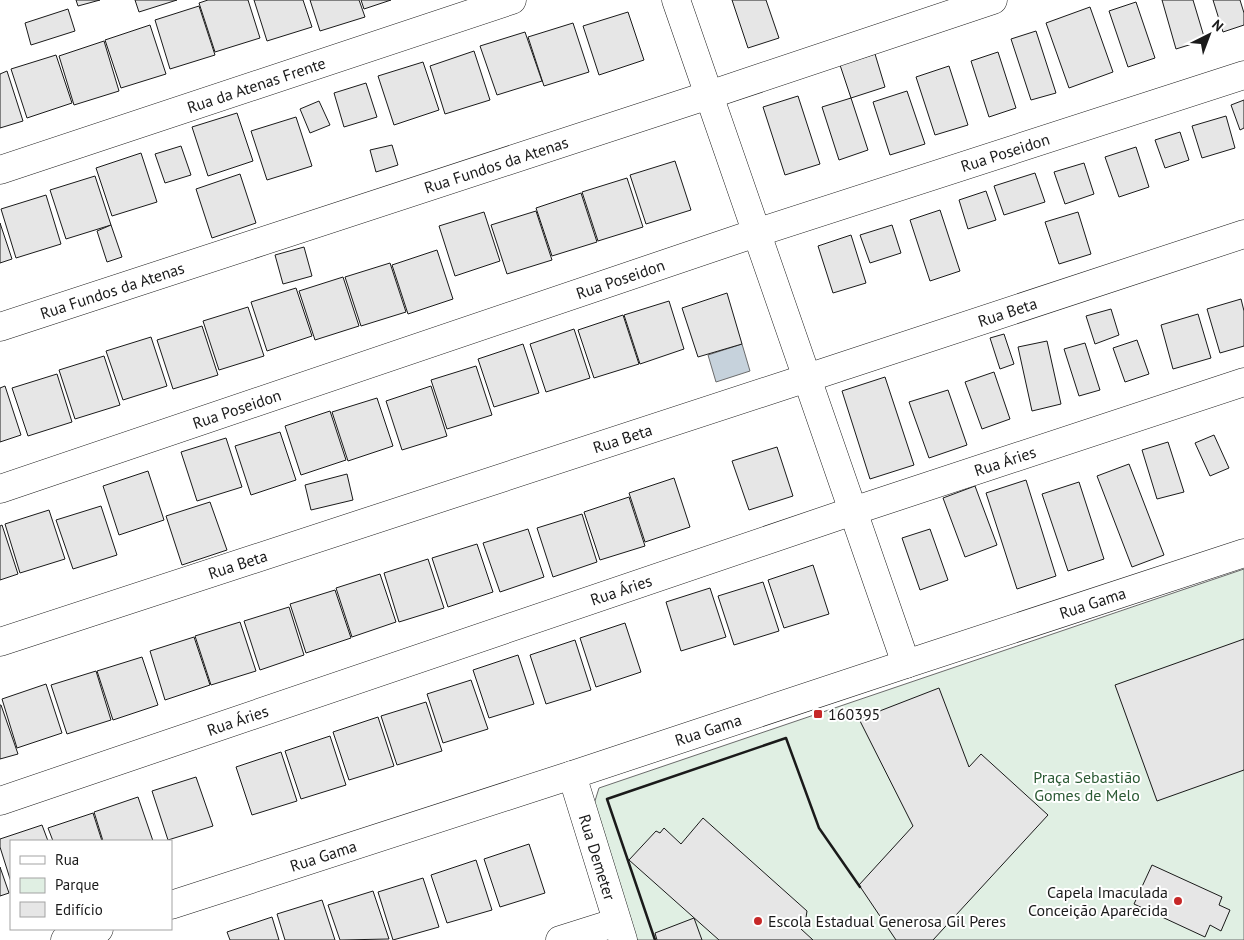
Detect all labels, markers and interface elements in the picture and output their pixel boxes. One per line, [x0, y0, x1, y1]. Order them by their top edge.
north arrow [1184, 10, 1234, 60]
text: N [1208, 16, 1227, 35]
street label: Rua da Atenas Frente [184, 53, 328, 117]
street label: Rua Poseidon [958, 129, 1052, 176]
street label: Rua Fundos da Atenas [422, 132, 571, 198]
street label: Rua Poseidon [573, 255, 667, 303]
street label: Rua Fundos da Atenas [38, 257, 187, 323]
street label: Rua Beta [975, 293, 1039, 331]
street label: Rua Poseidon [190, 385, 284, 433]
street label: Rua Beta [590, 419, 655, 457]
street label: Rua Áries [972, 441, 1039, 480]
street label: Rua Beta [205, 545, 270, 583]
street label: Rua Áries [588, 570, 655, 610]
street label: Rua Gama [1057, 583, 1128, 623]
street label: Rua Áries [204, 700, 271, 740]
place label: 160395 [828, 704, 880, 724]
marker: 160395 [812, 708, 824, 720]
street label: Rua Gama [672, 709, 744, 750]
park label: Praça Sebastião Gomes de Melo [1033, 767, 1141, 805]
street label: Rua Demeter [575, 812, 620, 903]
street label: Rua Gama [287, 836, 359, 876]
legend [10, 840, 172, 930]
text: Rua [55, 850, 79, 869]
text: Parque [55, 875, 99, 894]
place label: Capela Imaculada Conceição Aparecida [1028, 882, 1168, 920]
marker: Capela Imaculada Conceição Aparecida [1172, 895, 1184, 907]
text: Edifício [55, 900, 103, 919]
place label: Escola Estadual Generosa Gil Peres [768, 911, 1006, 931]
marker: Escola Estadual Generosa Gil Peres [752, 915, 764, 927]

